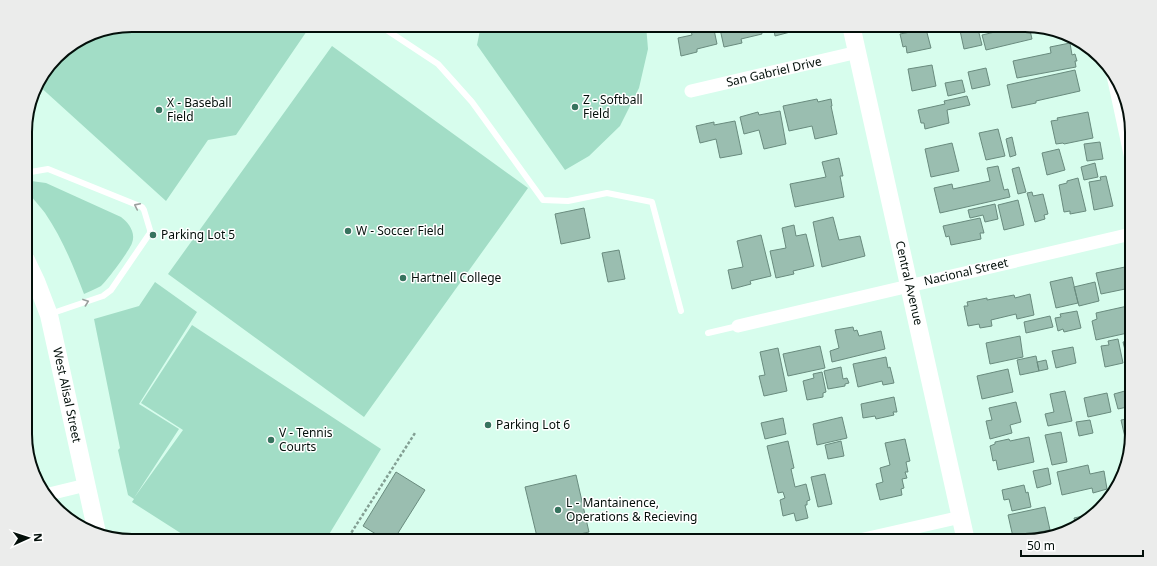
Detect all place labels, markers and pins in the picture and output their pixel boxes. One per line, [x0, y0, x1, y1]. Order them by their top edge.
place label: Z - Softball Field [583, 91, 643, 122]
place label: X - Baseball Field [167, 94, 232, 125]
marker: Z - Softball Field [570, 102, 580, 112]
marker: X - Baseball Field [154, 105, 164, 115]
place label: W - Soccer Field [356, 222, 444, 239]
place label: Parking Lot 5 [161, 226, 235, 243]
marker: W - Soccer Field [343, 226, 353, 236]
marker: Parking Lot 5 [148, 230, 158, 240]
place label: Hartnell College [411, 269, 502, 286]
marker: Hartnell College [398, 273, 408, 283]
place label: Parking Lot 6 [496, 416, 570, 433]
marker: Parking Lot 6 [483, 420, 493, 430]
place label: V - Tennis Courts [279, 424, 333, 455]
marker: V - Tennis Courts [266, 435, 276, 445]
place label: L - Mantainence, Operations & Recieving [566, 494, 697, 525]
marker: L - Mantainence, Operations & Recieving [553, 505, 563, 515]

